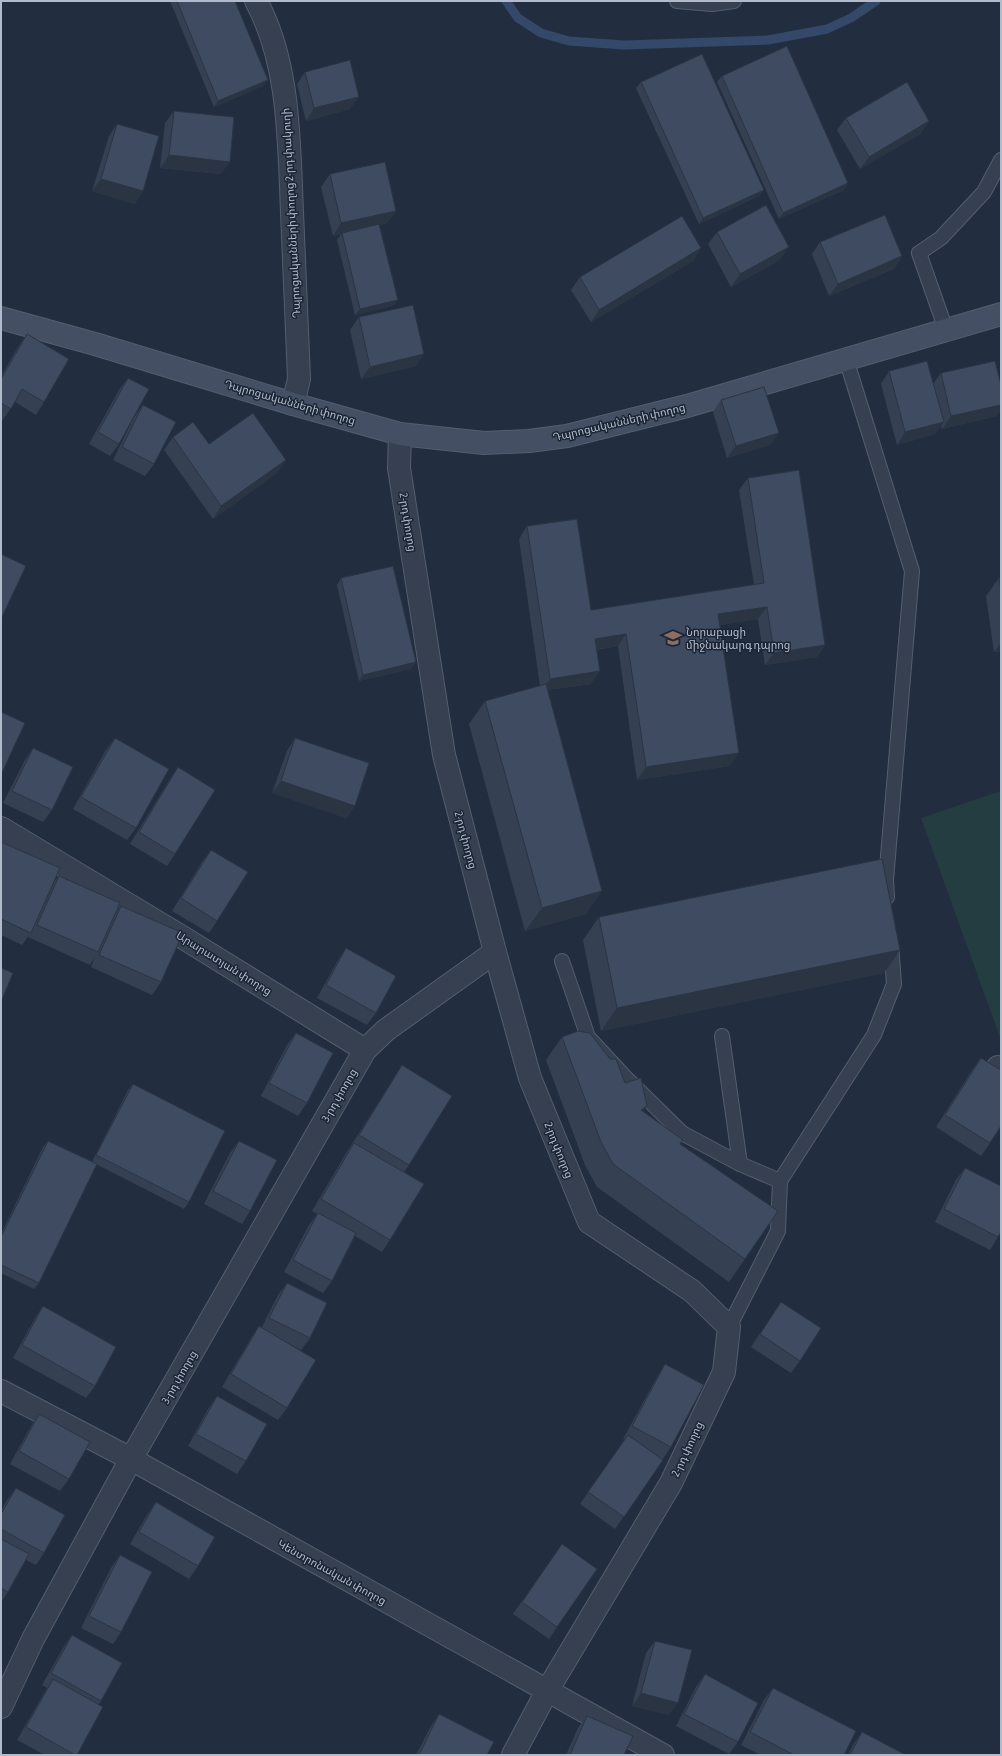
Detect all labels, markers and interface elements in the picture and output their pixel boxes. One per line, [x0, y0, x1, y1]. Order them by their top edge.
street label: Դպրոցականների փողոց 2-րդ փակուղի [279, 107, 304, 318]
street label: Դպրոցականների փողոց [223, 378, 357, 427]
street label: Դպրոցականների փողոց [552, 401, 687, 444]
street label: 2-րդ փողոց [396, 492, 419, 552]
place label: Նորաբացի միջնակարգ դպրոց [686, 626, 790, 652]
school or university icon: Նորաբացի միջնակարգ դպրոց [663, 628, 683, 648]
street label: 2-րդ փողոց [452, 810, 479, 870]
street label: Արարատյան փողոց [174, 929, 274, 998]
street label: 3-րդ փողոց [319, 1066, 360, 1124]
street label: 2-րդ փողոց [541, 1120, 576, 1180]
street label: 3-րդ փողոց [159, 1348, 200, 1406]
street label: 2-րդ փողոց [669, 1420, 706, 1479]
street label: Կենտրոնական փողոց [275, 1537, 388, 1608]

